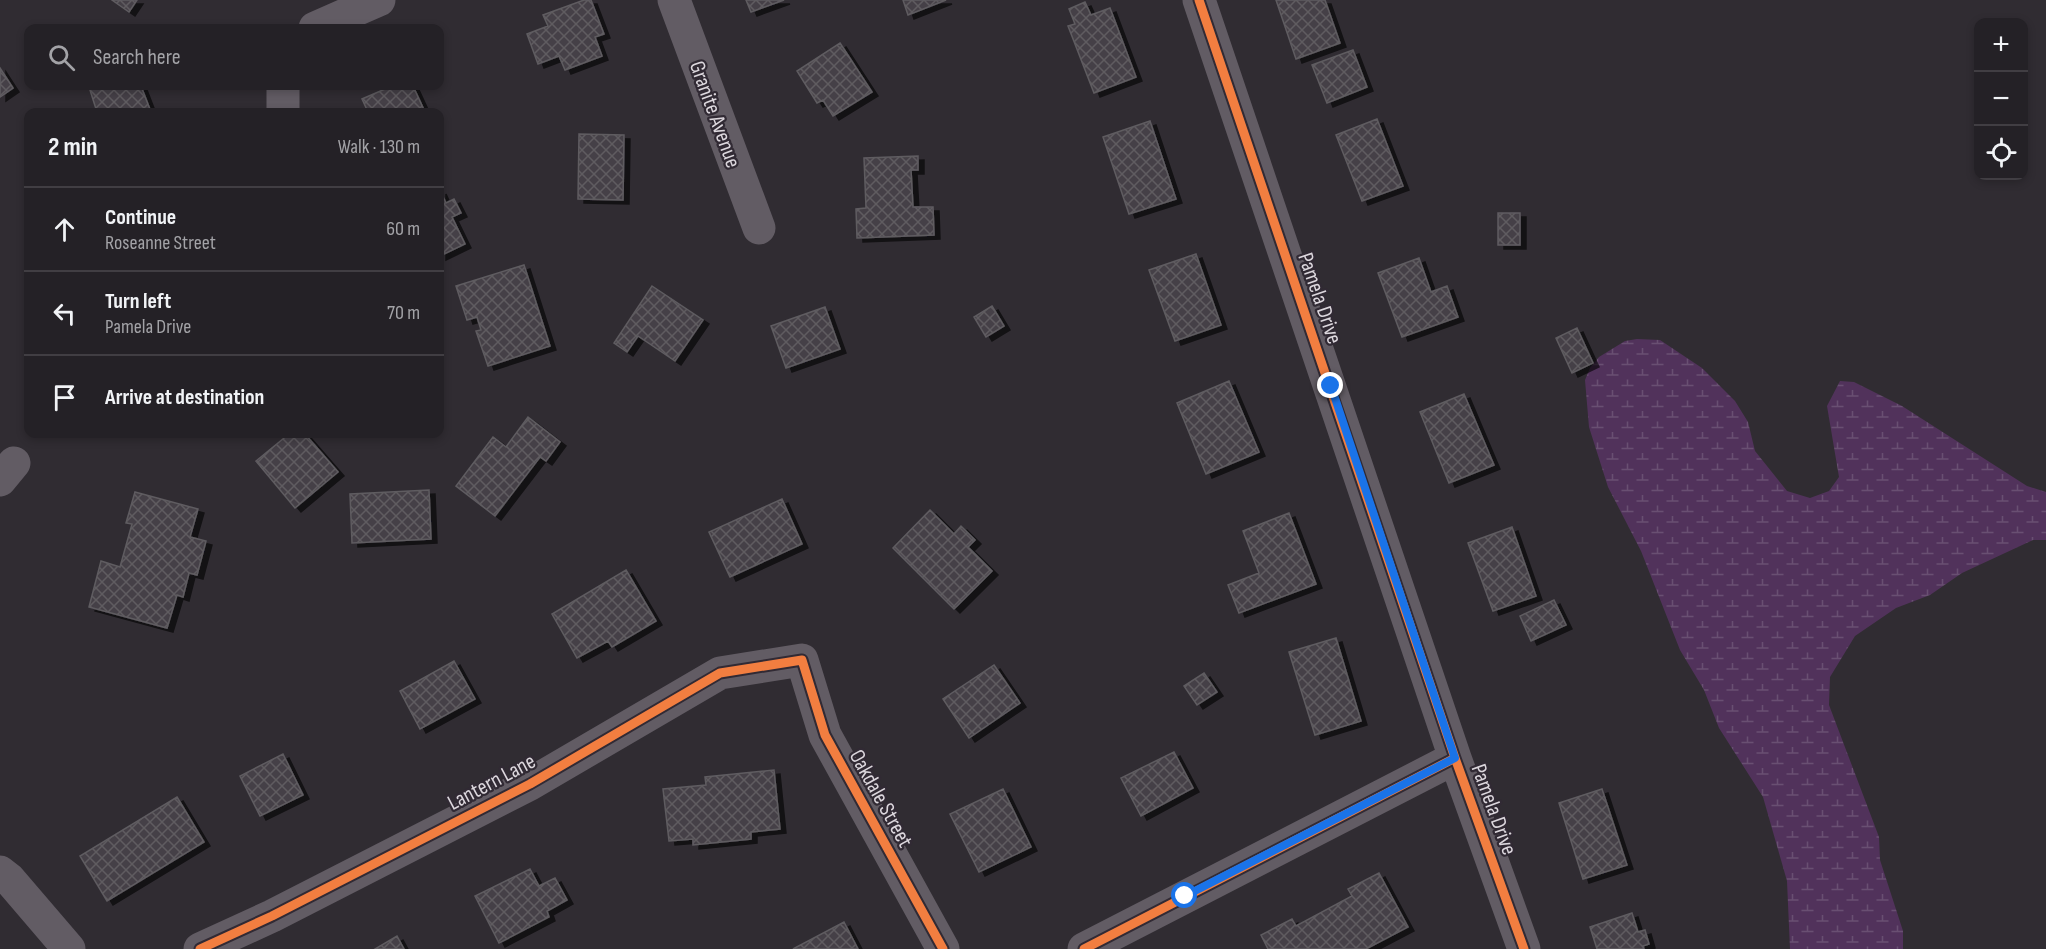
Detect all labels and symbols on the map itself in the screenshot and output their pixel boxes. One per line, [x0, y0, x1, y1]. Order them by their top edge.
street label: Granite Avenue [683, 57, 746, 172]
street label: Pamela Drive [1291, 249, 1348, 348]
route end [1317, 372, 1343, 398]
street label: Oakdale Street [843, 745, 919, 853]
street label: Lantern Lane [443, 748, 540, 817]
street label: Pamela Drive [1465, 760, 1523, 859]
route start [1171, 882, 1197, 908]

